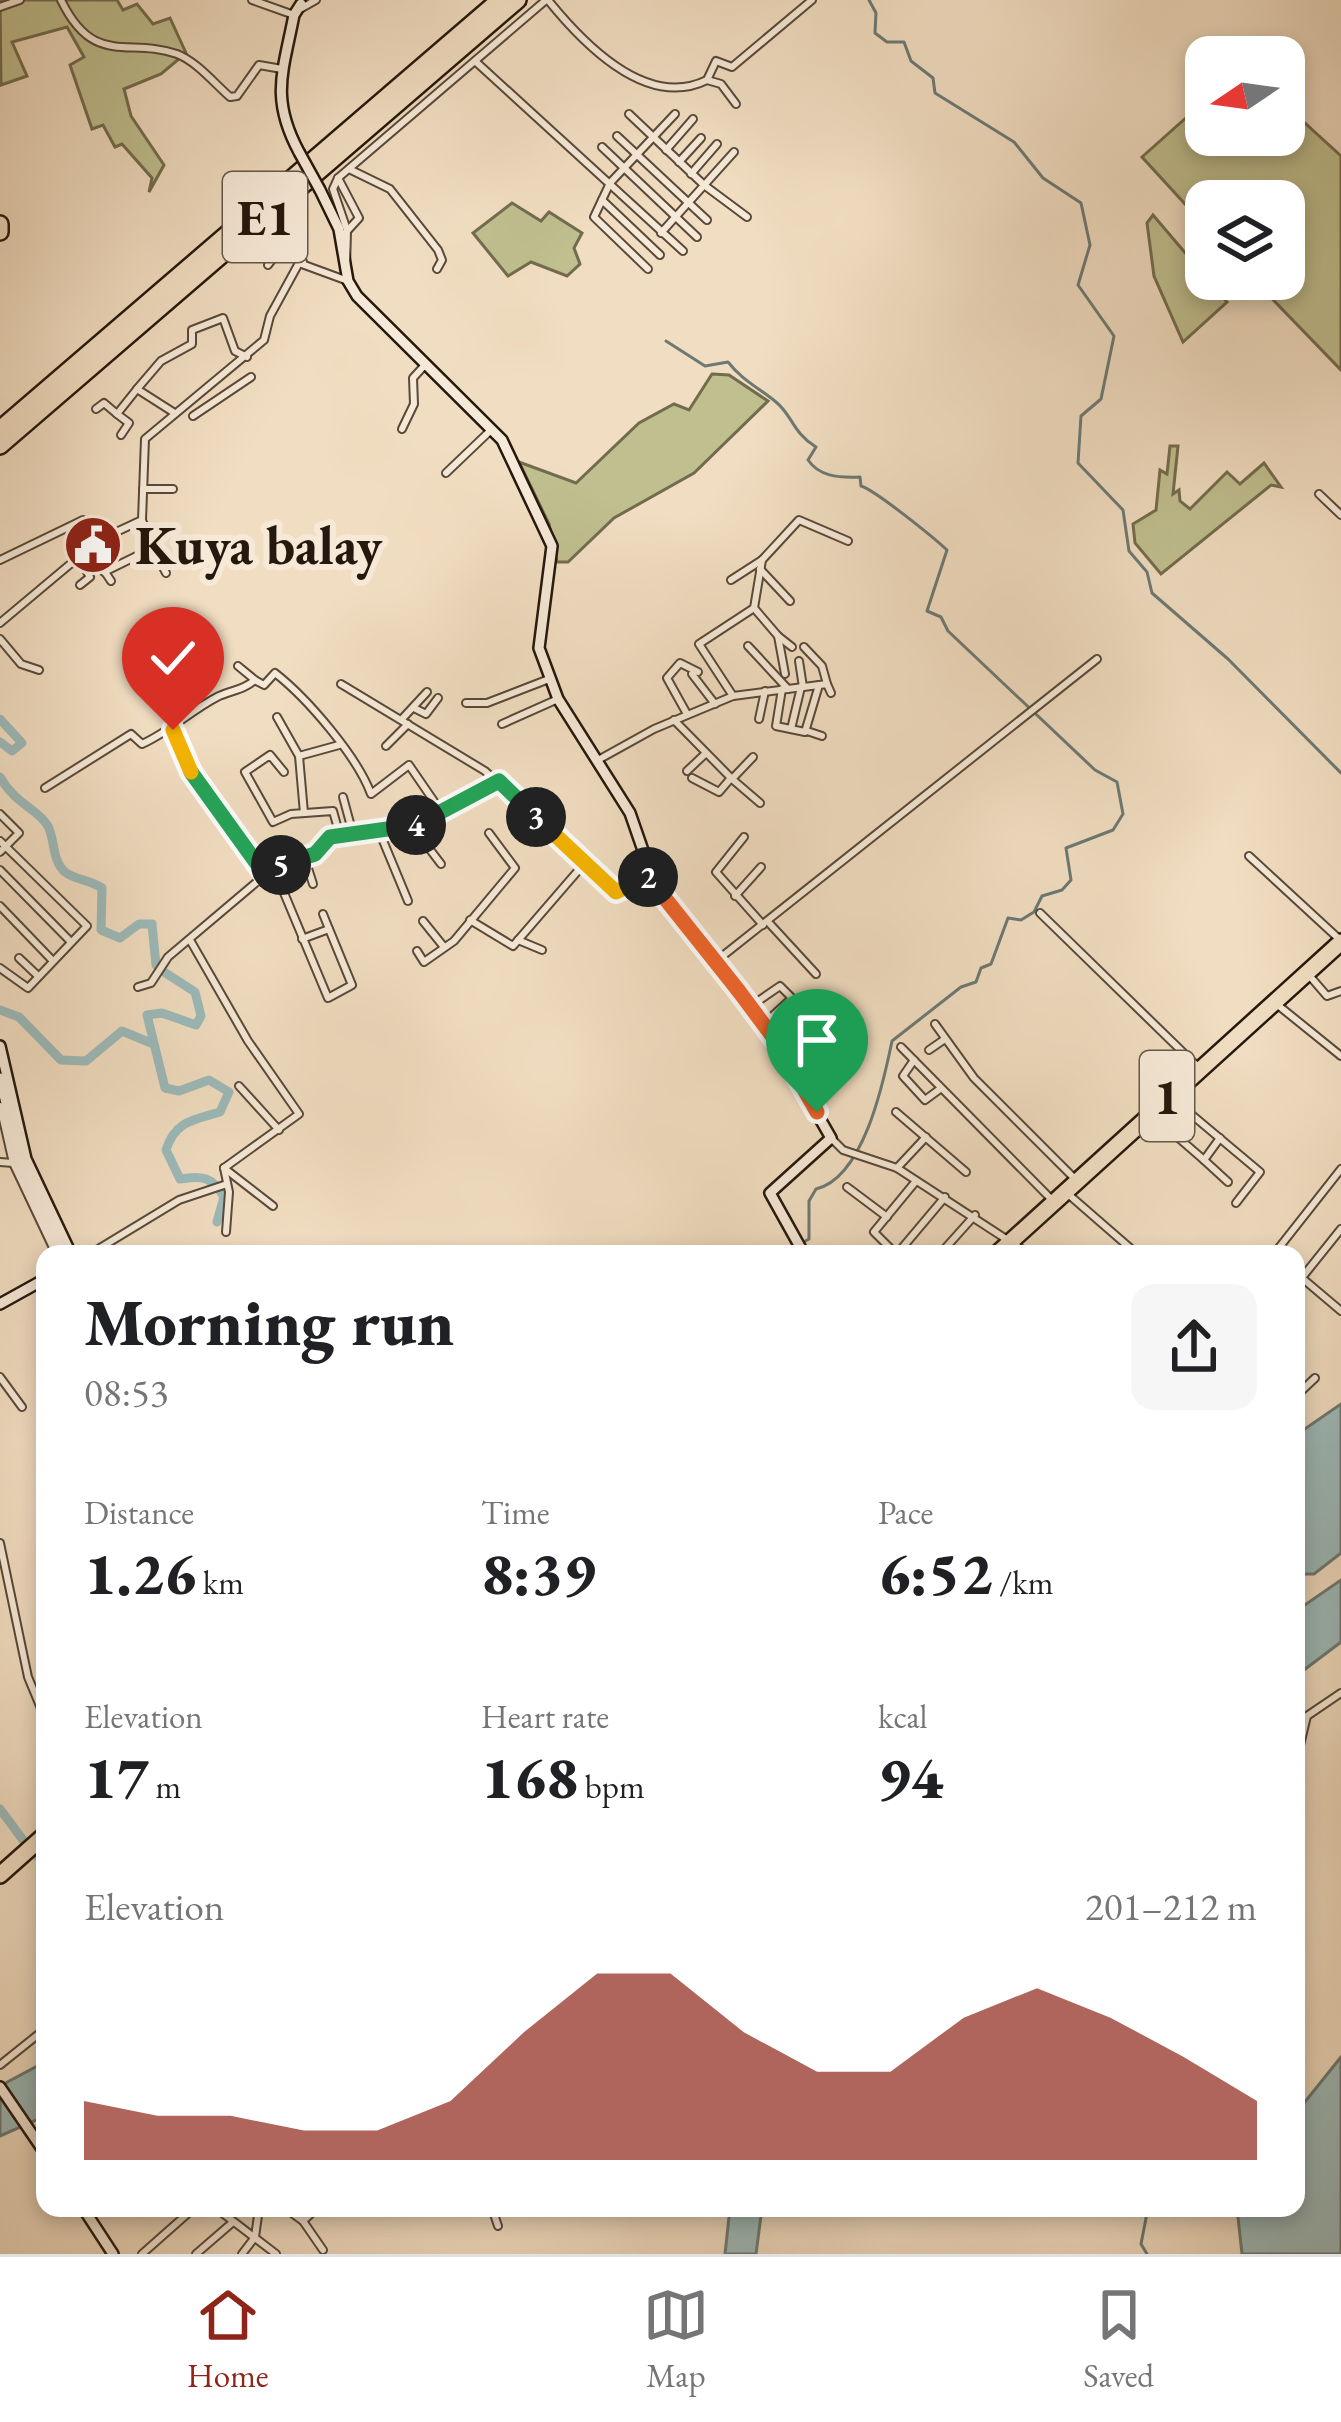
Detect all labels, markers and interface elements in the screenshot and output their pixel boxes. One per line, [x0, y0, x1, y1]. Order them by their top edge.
north arrow [1185, 36, 1305, 156]
map controls [1185, 36, 1305, 300]
road number: E1 [223, 172, 307, 262]
button: layers [1185, 180, 1305, 300]
place label: Kuya balay [135, 510, 383, 580]
public building icon: Kuya balay [62, 514, 124, 576]
pin [122, 607, 224, 730]
icon: check [140, 625, 206, 691]
pin: 3 [506, 787, 566, 847]
pin: 4 [386, 795, 446, 855]
text: 3 [527, 795, 545, 838]
text: 4 [407, 803, 425, 846]
pin: 5 [251, 835, 311, 895]
text: 5 [272, 843, 290, 886]
pin: 2 [618, 847, 678, 907]
text: 2 [639, 855, 657, 898]
pin [766, 989, 868, 1112]
icon: arrive [784, 1007, 850, 1073]
road number: 1 [1140, 1051, 1194, 1141]
text: Morning run [84, 1279, 454, 1365]
button: share [1131, 1284, 1257, 1410]
text: 08:53 [84, 1367, 169, 1418]
text: Distance [84, 1491, 194, 1534]
text: Time [481, 1491, 550, 1534]
text: Pace [878, 1491, 933, 1534]
text: 1.26 [84, 1534, 196, 1612]
text: 8:39 [481, 1534, 596, 1612]
text: 6:52 [878, 1534, 993, 1612]
text: km [196, 1561, 244, 1604]
text: /km [993, 1561, 1053, 1604]
text: Elevation [84, 1695, 203, 1738]
text: Heart rate [481, 1695, 609, 1738]
text: kcal [878, 1695, 928, 1738]
text: 17 [84, 1738, 149, 1816]
text: 168 [481, 1738, 578, 1816]
text: 94 [878, 1738, 943, 1816]
text: m [149, 1765, 181, 1808]
text: bpm [578, 1765, 645, 1808]
text: Elevation [84, 1881, 224, 1932]
text: 201–212 m [1085, 1881, 1257, 1932]
tab: Home [187, 2282, 269, 2397]
tab: Map [643, 2282, 709, 2397]
tab: Saved [1083, 2282, 1154, 2397]

